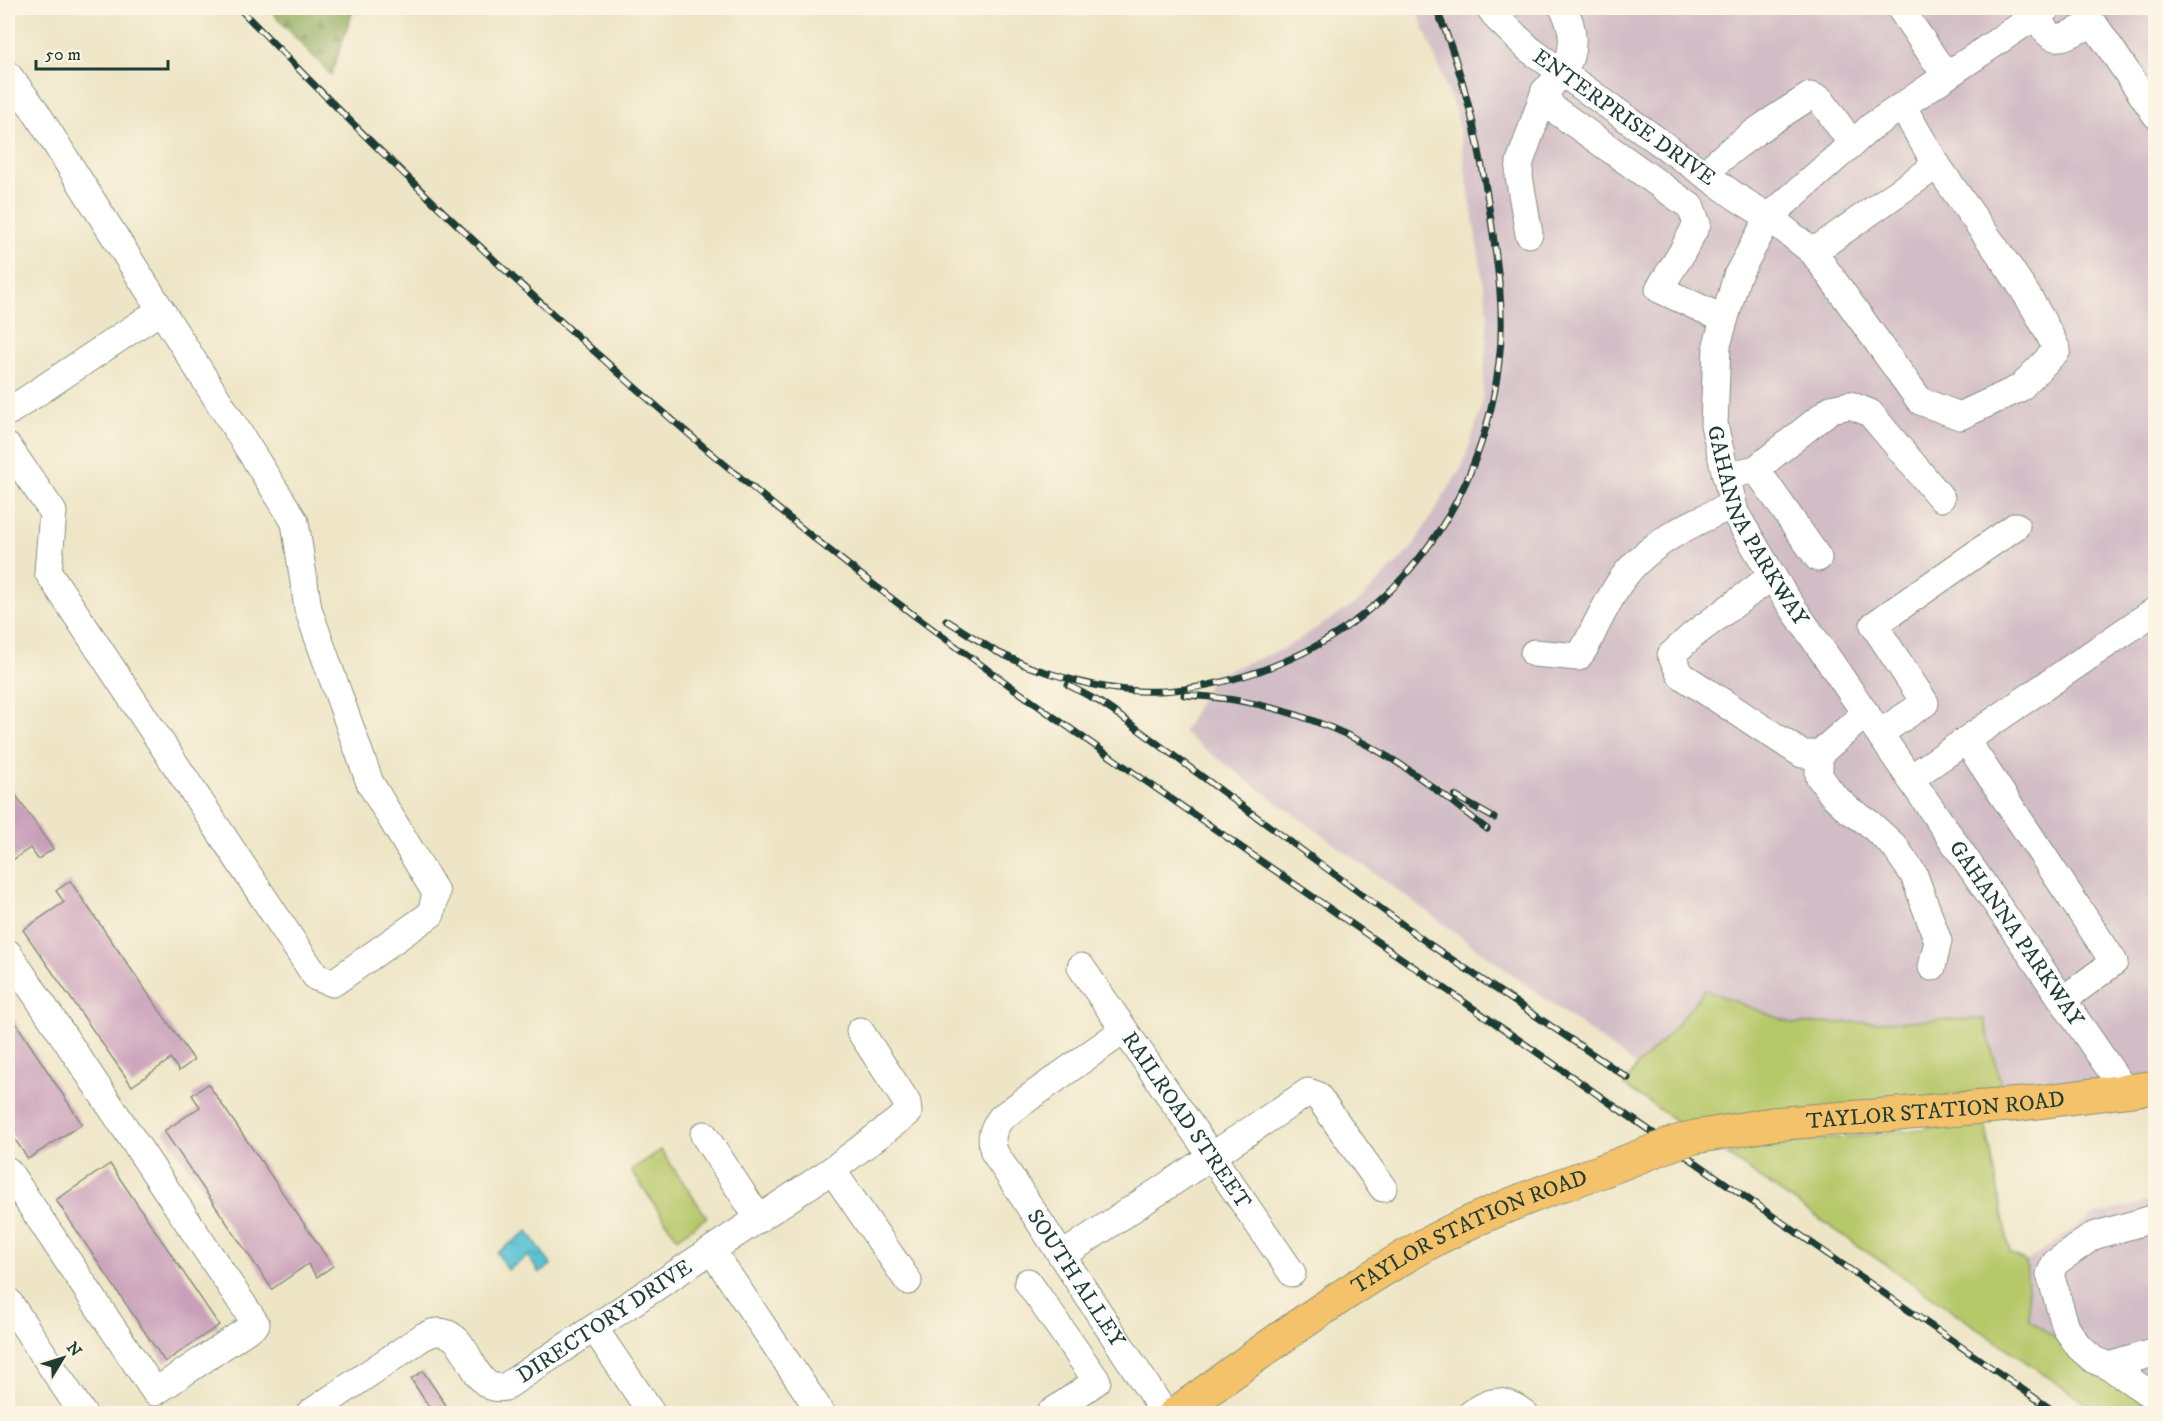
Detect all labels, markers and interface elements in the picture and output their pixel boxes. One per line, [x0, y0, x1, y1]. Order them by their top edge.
scale bar [36, 33, 168, 71]
street label: ENTERPRISE DRIVE [1528, 43, 1721, 191]
text: 50 m [45, 44, 81, 66]
street label: GAHANNA PARKWAY [1701, 423, 1815, 632]
street label: GAHANNA PARKWAY [1943, 835, 2090, 1032]
street label: RAILROAD STREET [1116, 1026, 1257, 1214]
street label: TAYLOR STATION ROAD [1805, 1085, 2066, 1135]
street label: TAYLOR STATION ROAD [1346, 1163, 1591, 1300]
street label: SOUTH ALLEY [1021, 1204, 1132, 1353]
street label: DIRECTORY DRIVE [512, 1253, 697, 1389]
north arrow [33, 1328, 93, 1388]
text: N [62, 1338, 86, 1361]

